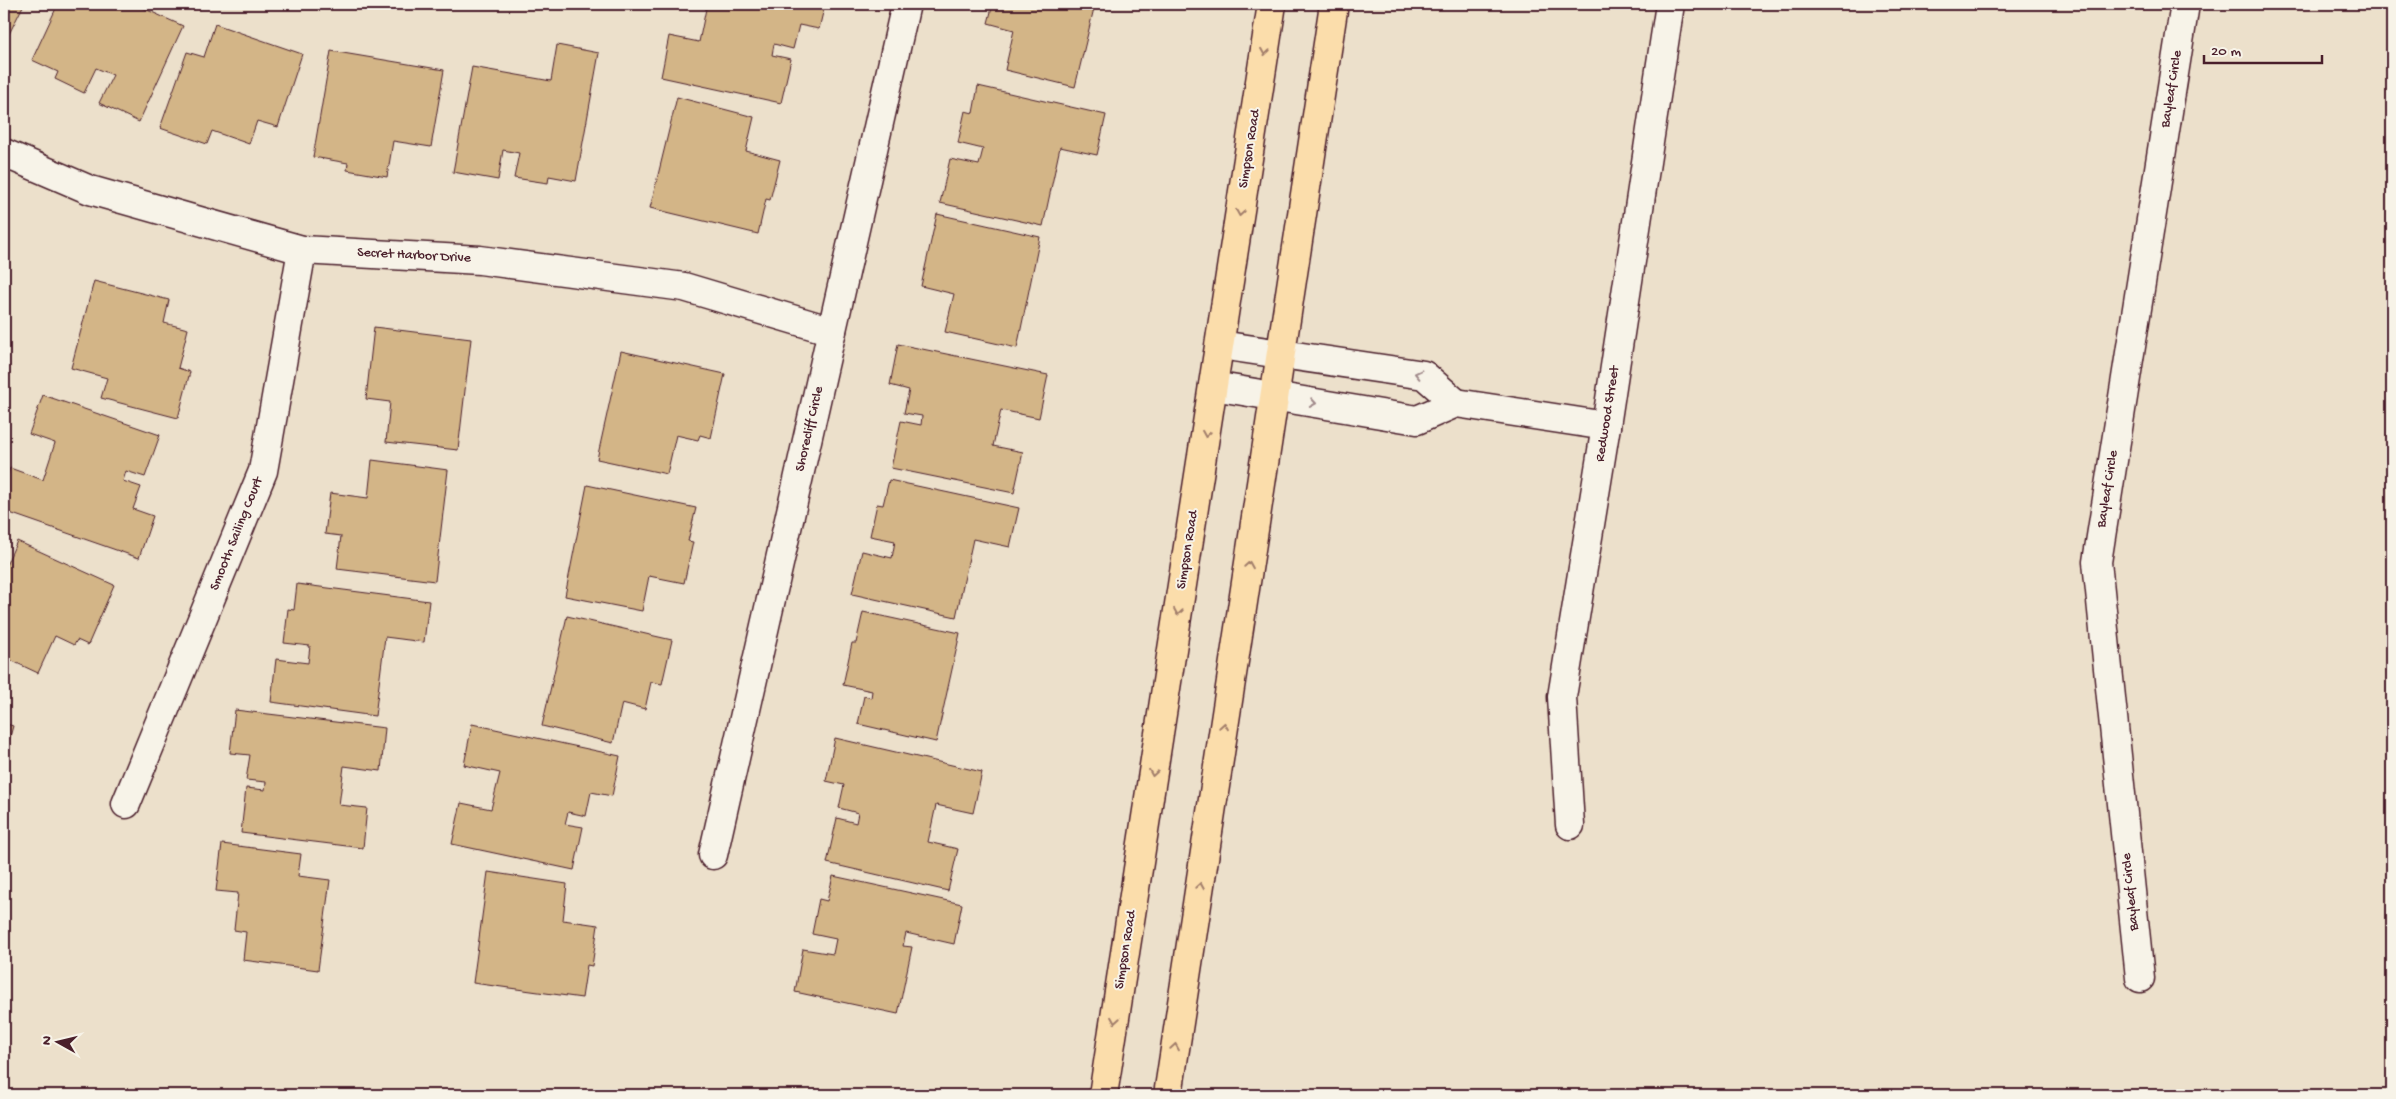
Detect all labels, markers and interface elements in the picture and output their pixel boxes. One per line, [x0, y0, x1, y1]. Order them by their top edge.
scale bar [2204, 32, 2321, 64]
text: 20 m [2211, 43, 2241, 61]
one-way arrow [1260, 48, 1271, 56]
street label: Bayleaf Circle [2157, 48, 2187, 130]
street label: Simpson Road [1235, 107, 1265, 190]
one-way arrow [1236, 208, 1246, 217]
street label: Secret Harbor Drive [357, 245, 472, 268]
street label: Redwood Street [1592, 364, 1624, 463]
one-way arrow [1413, 369, 1422, 380]
street label: Shorecliff Circle [792, 384, 828, 473]
one-way arrow [1309, 398, 1318, 408]
one-way arrow [1201, 431, 1212, 439]
street label: Bayleaf Circle [2093, 448, 2123, 530]
street label: Smooth Sailing Court [206, 474, 268, 593]
street label: Simpson Road [1173, 508, 1203, 591]
one-way arrow [1243, 561, 1253, 569]
one-way arrow [1174, 608, 1184, 616]
one-way arrow [1218, 721, 1229, 729]
one-way arrow [1149, 768, 1159, 777]
street label: Bayleaf Circle [2118, 851, 2144, 933]
one-way arrow [1194, 882, 1204, 891]
street label: Simpson Road [1111, 908, 1141, 991]
north arrow [32, 1016, 82, 1066]
one-way arrow [1110, 1016, 1121, 1024]
text: N [39, 1035, 57, 1046]
one-way arrow [1170, 1043, 1180, 1051]

